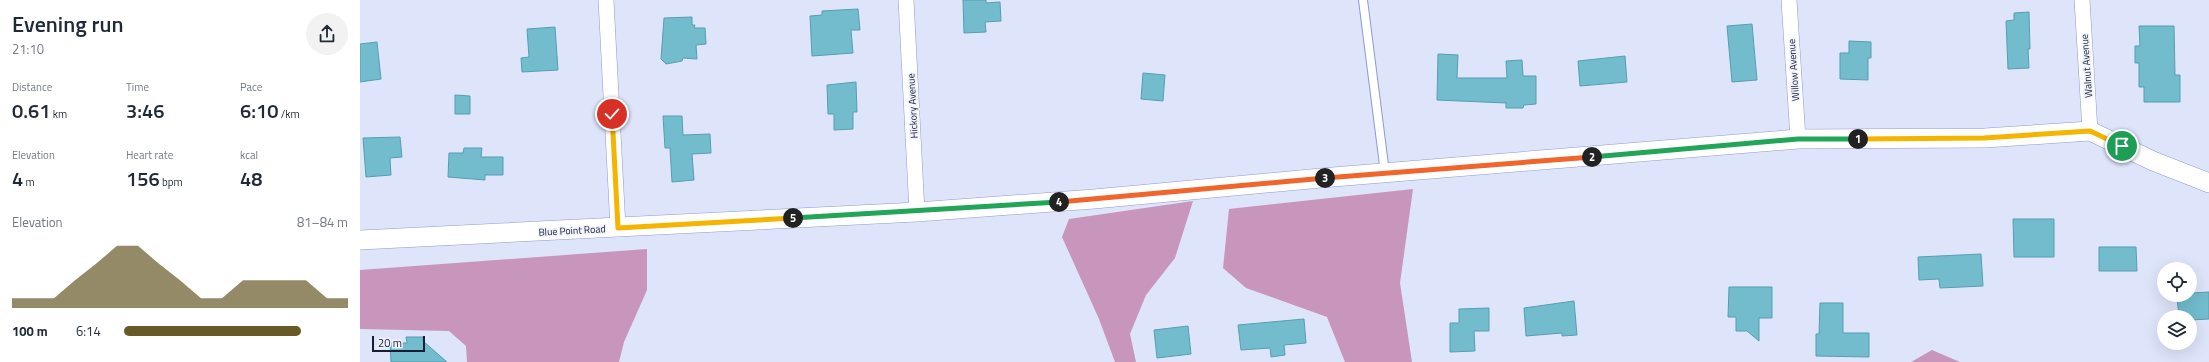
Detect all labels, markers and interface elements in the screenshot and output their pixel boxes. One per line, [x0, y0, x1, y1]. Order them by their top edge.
text: Evening run [12, 7, 123, 41]
button: share [306, 13, 348, 55]
street label: Walnut Avenue [2077, 34, 2096, 98]
text: 21:10 [12, 39, 44, 59]
street label: Willow Avenue [1784, 39, 1803, 101]
street label: Hickory Avenue [903, 73, 922, 139]
text: Distance [12, 79, 52, 95]
text: Time [126, 79, 149, 95]
text: Pace [240, 79, 262, 95]
text: 0.61 [12, 95, 50, 126]
text: 3:46 [126, 95, 164, 126]
text: 6:10 [240, 95, 278, 126]
pin [595, 97, 629, 131]
icon: check [601, 103, 623, 125]
text: km [50, 106, 67, 122]
text: /km [278, 106, 300, 122]
pin: 1 [1848, 129, 1868, 149]
pin [2105, 129, 2139, 163]
text: 1 [1855, 131, 1861, 147]
icon: arrive [2111, 135, 2133, 157]
text: Elevation [12, 147, 55, 163]
text: Heart rate [126, 147, 173, 163]
text: kcal [240, 147, 258, 163]
pin: 2 [1582, 147, 1602, 167]
text: 2 [1589, 149, 1595, 165]
text: 4 [12, 163, 23, 194]
text: 156 [126, 163, 160, 194]
text: 48 [240, 163, 262, 194]
pin: 3 [1315, 168, 1335, 188]
text: 3 [1322, 170, 1328, 186]
text: m [23, 174, 35, 190]
text: bpm [160, 174, 183, 190]
pin: 4 [1049, 192, 1069, 212]
text: 4 [1056, 194, 1062, 210]
pin: 5 [783, 208, 803, 228]
text: 5 [790, 210, 796, 226]
text: Elevation [12, 212, 63, 232]
text: 81–84 m [297, 212, 348, 232]
street label: Blue Point Road [538, 221, 606, 240]
map controls [2157, 262, 2197, 350]
button: locate [2157, 262, 2197, 302]
button: layers [2157, 310, 2197, 350]
text: 100 m [12, 321, 48, 341]
text: 6:14 [76, 321, 101, 341]
scale bar [372, 334, 425, 353]
text: 20 m [378, 335, 402, 351]

